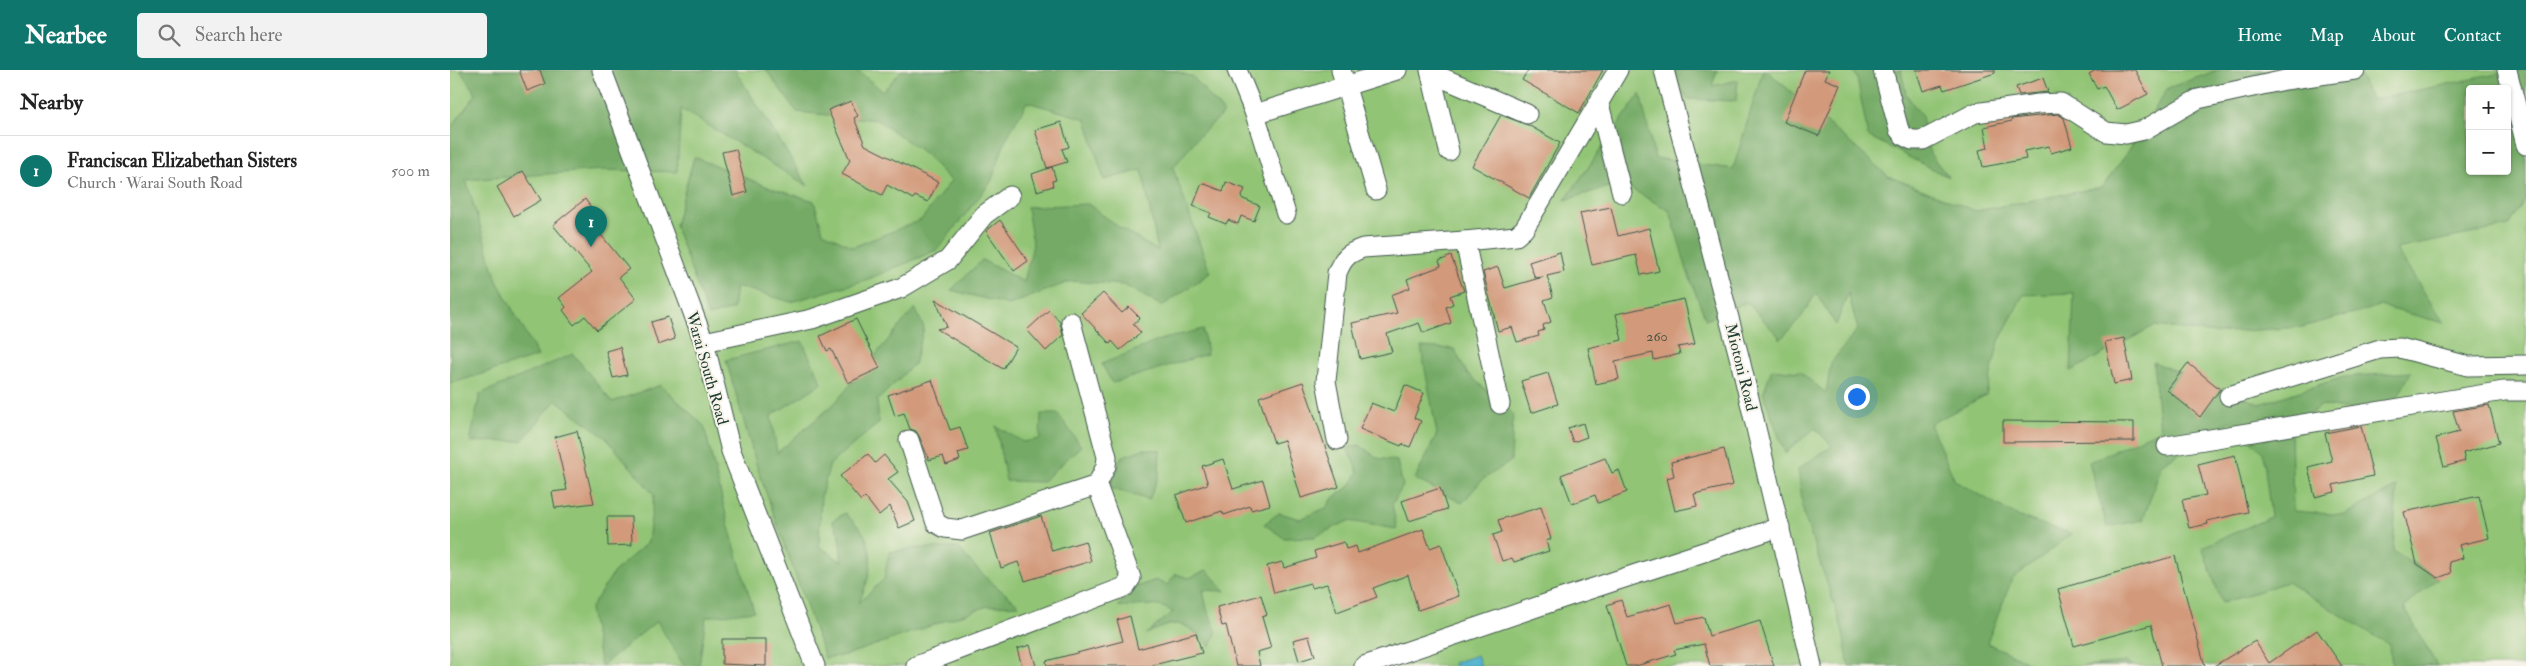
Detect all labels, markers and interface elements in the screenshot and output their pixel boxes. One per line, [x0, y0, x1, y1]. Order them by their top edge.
search box [137, 13, 487, 58]
text: Nearbee [25, 20, 107, 51]
icon: search [155, 21, 183, 49]
text: Search here [195, 23, 282, 47]
text: Home [2237, 24, 2282, 47]
text: Map [2310, 24, 2344, 47]
text: About [2372, 24, 2416, 47]
text: Contact [2444, 24, 2501, 47]
map controls [2466, 85, 2511, 175]
button: + [2466, 85, 2511, 130]
text: Nearby [20, 89, 83, 116]
button: − [2466, 130, 2511, 175]
text: Franciscan Elizabethan Sisters [67, 149, 297, 173]
text: 1 [33, 161, 39, 181]
text: 500 m [391, 161, 430, 181]
text: Church · Warai South Road [67, 173, 243, 193]
pin: 1 [575, 206, 607, 247]
street label: Warai South Road [681, 308, 733, 427]
street label: Miotoni Road [1720, 321, 1762, 413]
house number: 260 [1646, 328, 1668, 345]
your location [1844, 384, 1870, 410]

